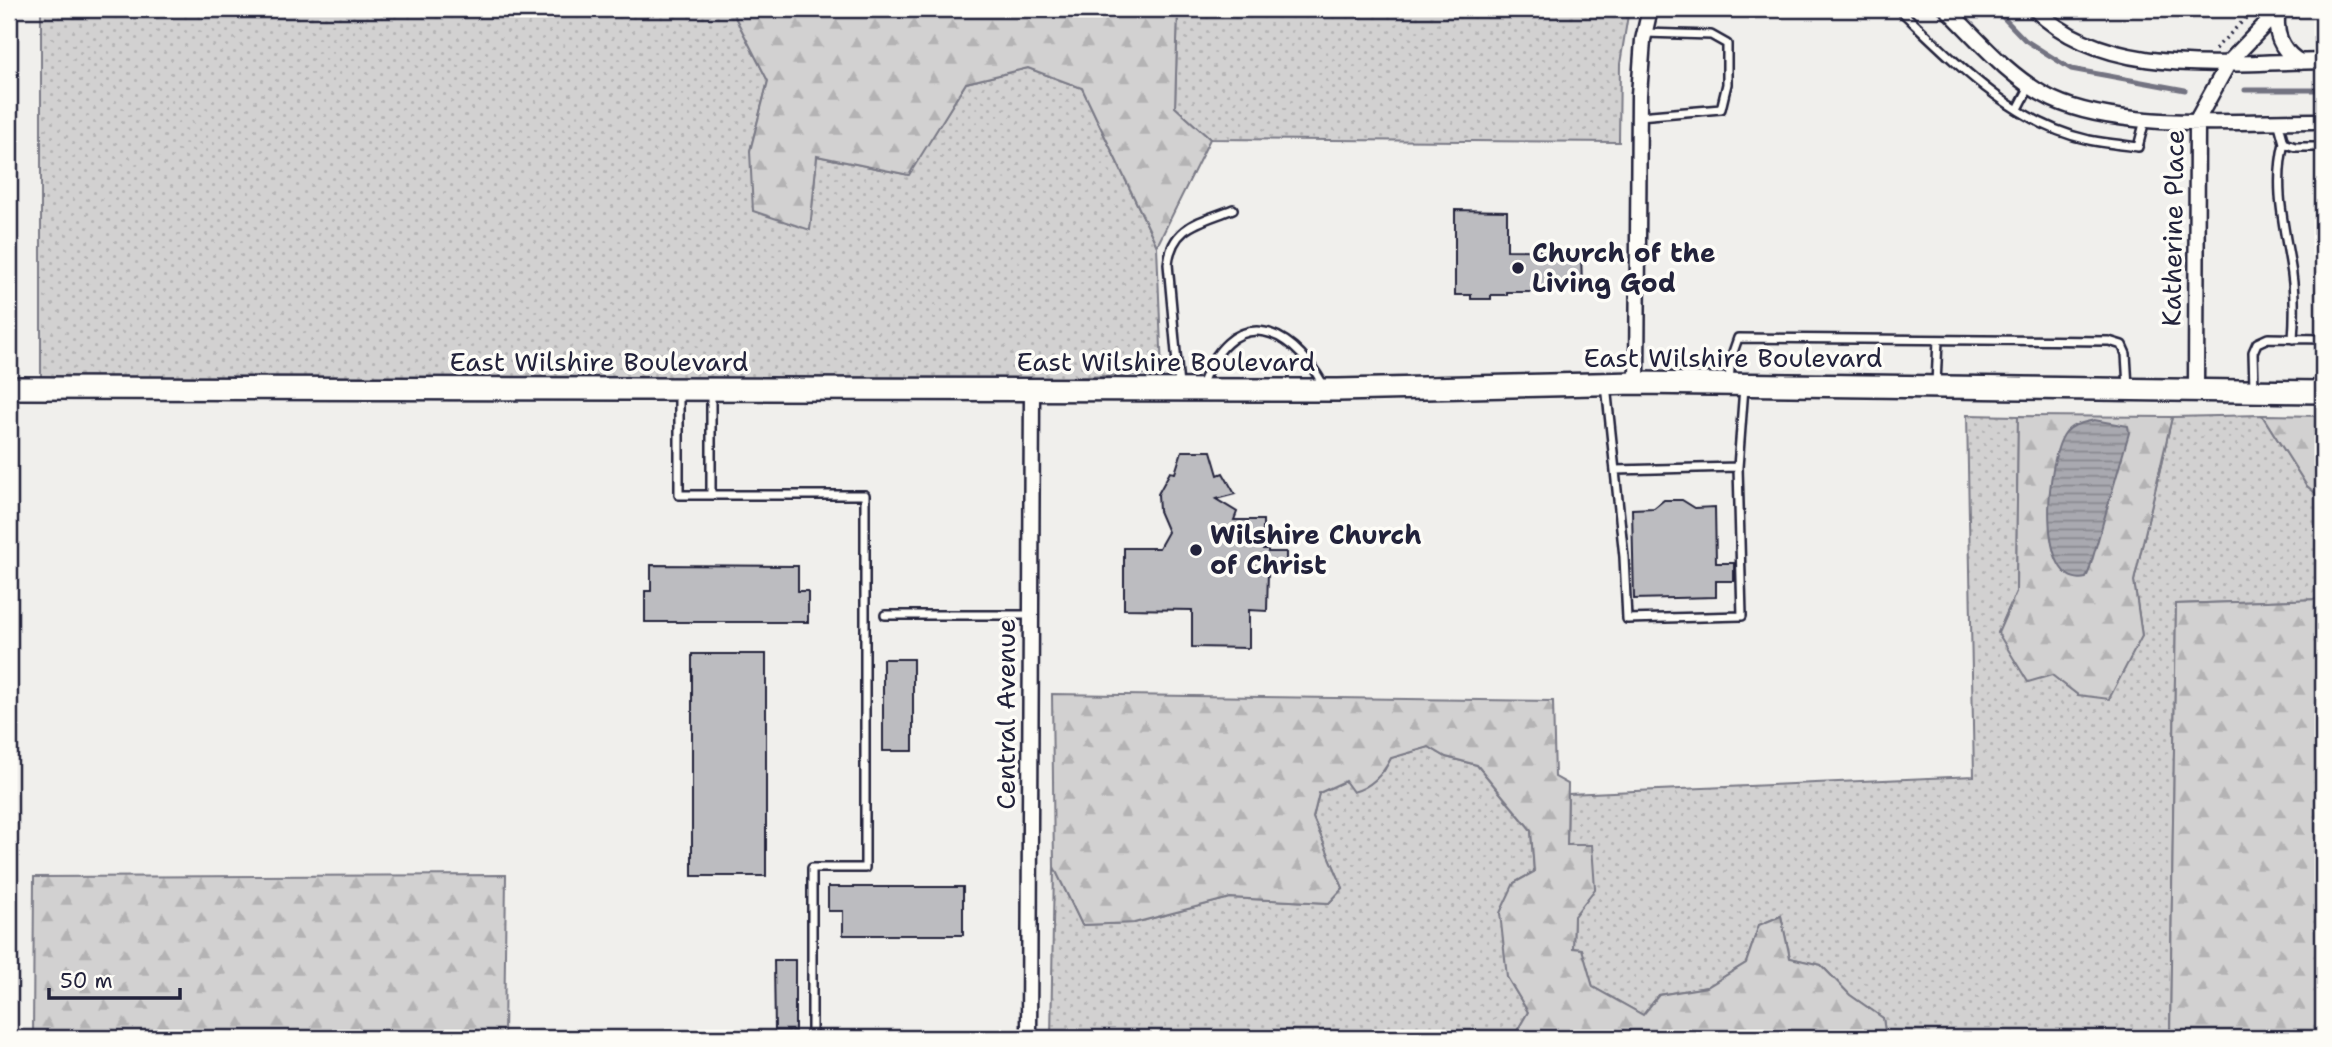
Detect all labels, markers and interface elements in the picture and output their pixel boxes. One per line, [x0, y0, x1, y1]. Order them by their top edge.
street label: Katherine Place [2153, 129, 2192, 327]
place label: Church of the Living God [1532, 235, 1716, 300]
marker: Church of the Living God [1510, 260, 1526, 276]
street label: East Wilshire Boulevard [1584, 340, 1883, 375]
street label: East Wilshire Boulevard [450, 344, 749, 379]
street label: East Wilshire Boulevard [1017, 344, 1316, 379]
place label: Wilshire Church of Christ [1210, 517, 1422, 582]
marker: Wilshire Church of Christ [1188, 542, 1204, 558]
street label: Central Avenue [988, 618, 1023, 810]
scale bar [49, 956, 180, 1000]
text: 50 m [60, 967, 113, 995]

